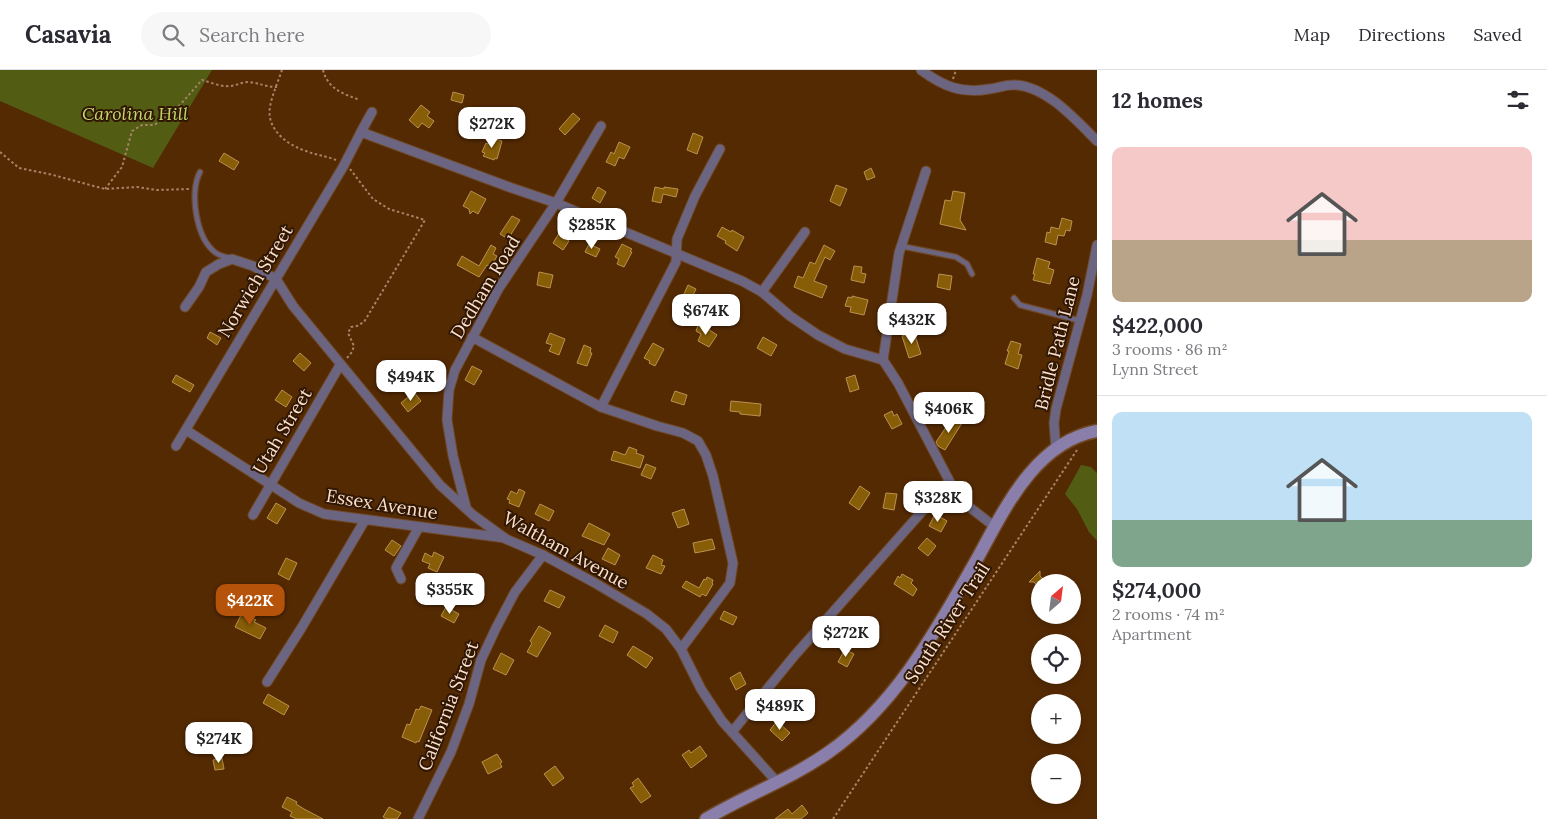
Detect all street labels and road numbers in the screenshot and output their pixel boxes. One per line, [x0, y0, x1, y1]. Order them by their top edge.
street label: Norwich Street [212, 220, 298, 342]
street label: Dedham Road [445, 231, 525, 343]
street label: Bridle Path Lane [1029, 273, 1085, 412]
street label: Utah Street [247, 384, 317, 478]
street label: Essex Avenue [324, 484, 440, 524]
street label: Waltham Avenue [499, 506, 633, 594]
street label: South River Trail [899, 558, 995, 688]
street label: California Street [413, 638, 483, 774]

